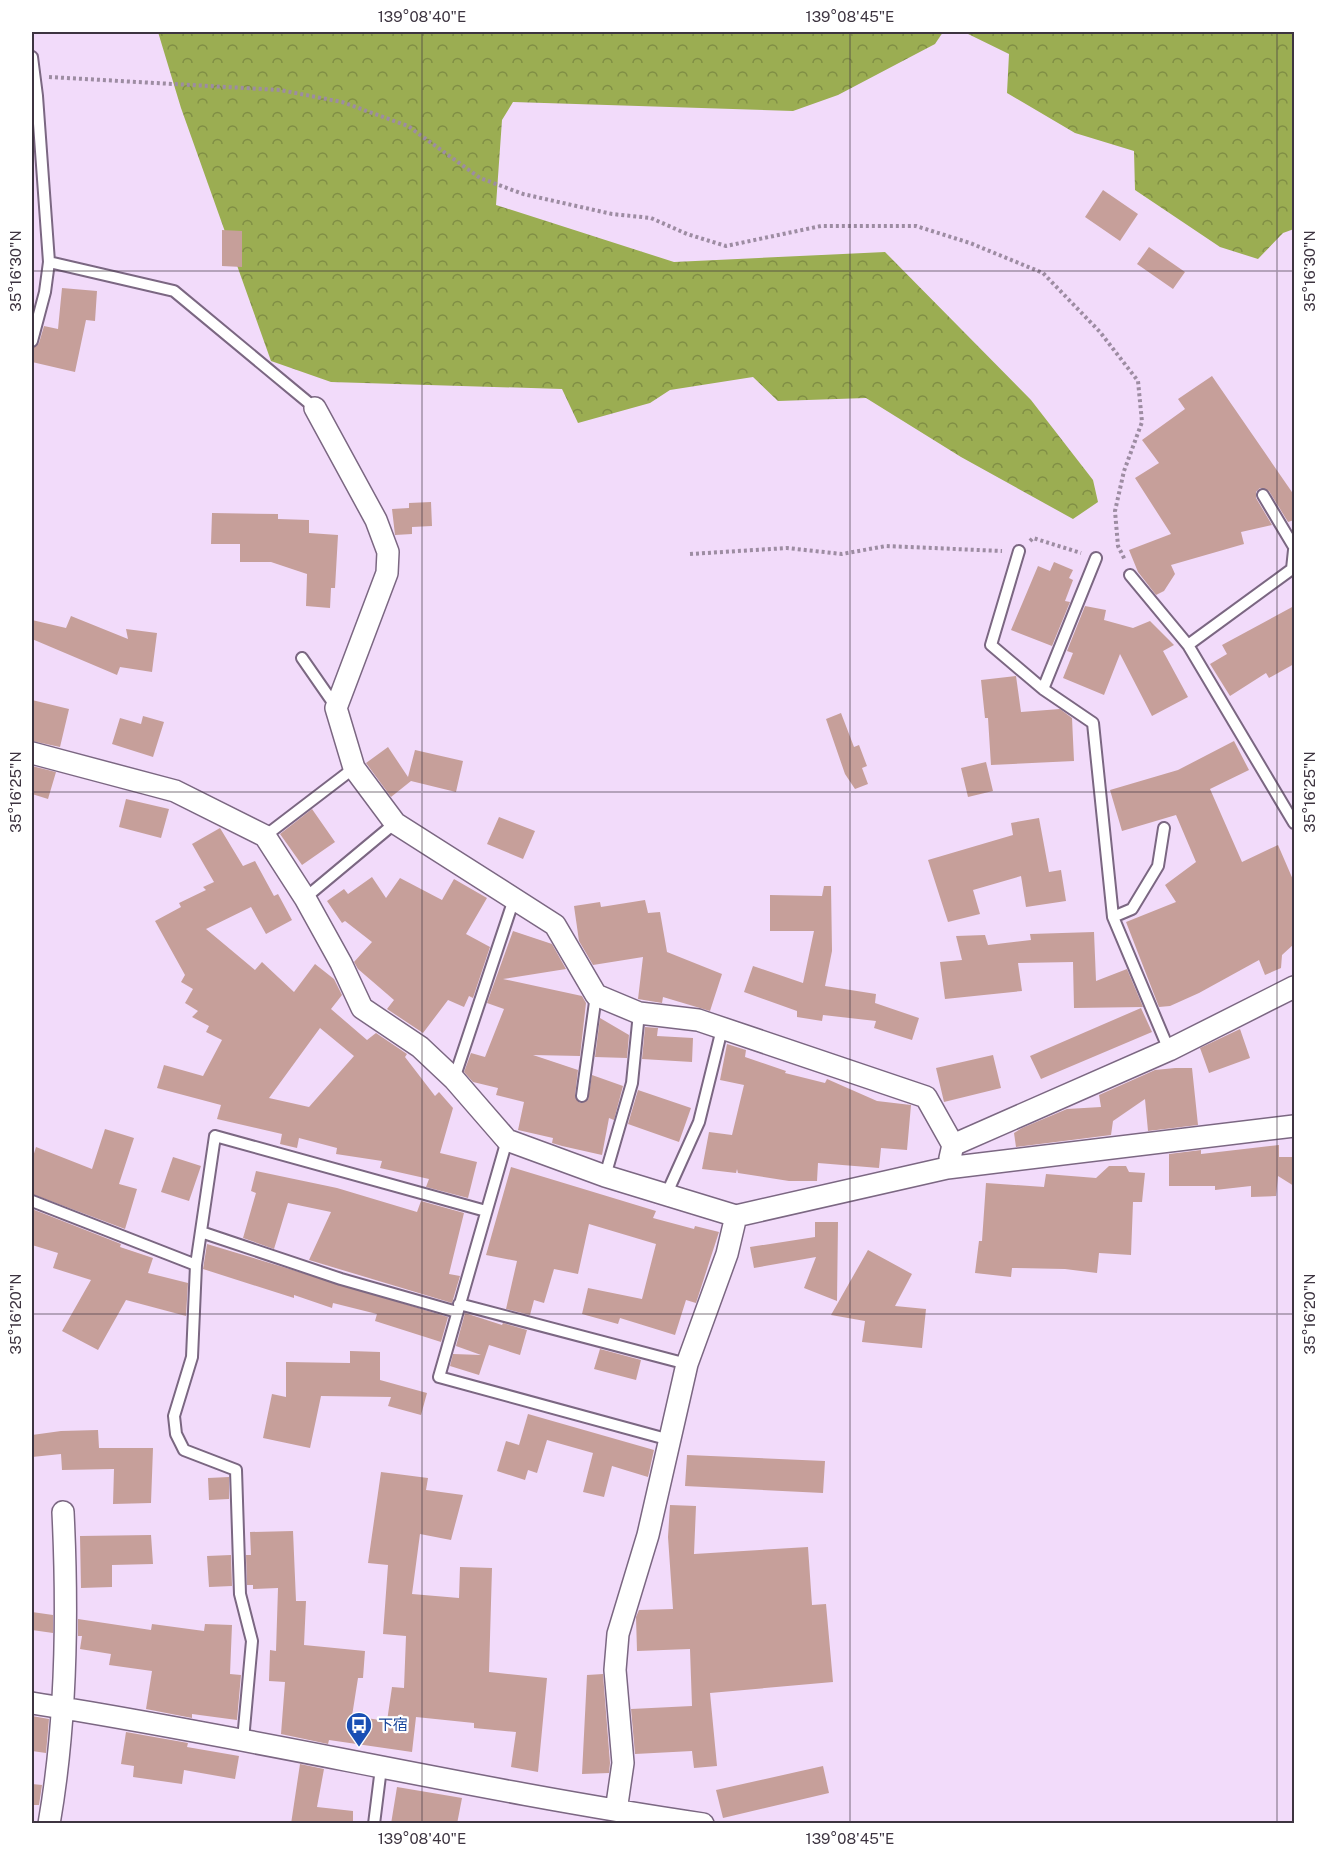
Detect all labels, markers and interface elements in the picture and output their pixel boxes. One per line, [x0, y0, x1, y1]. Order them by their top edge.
text: 139°08'40"E [378, 8, 466, 25]
text: 139°08'45"E [806, 8, 894, 25]
text: 35°16'30"N [7, 230, 24, 312]
text: 35°16'30"N [1301, 230, 1318, 312]
text: 35°16'25"N [7, 751, 24, 833]
text: 35°16'25"N [1301, 751, 1318, 833]
text: 35°16'20"N [7, 1274, 24, 1354]
text: 35°16'20"N [1301, 1274, 1318, 1354]
bus stop icon: 下宿 [344, 1710, 374, 1748]
place label: 下宿 [378, 1716, 408, 1733]
text: 139°08'40"E [378, 1830, 466, 1847]
text: 139°08'45"E [806, 1830, 894, 1847]

